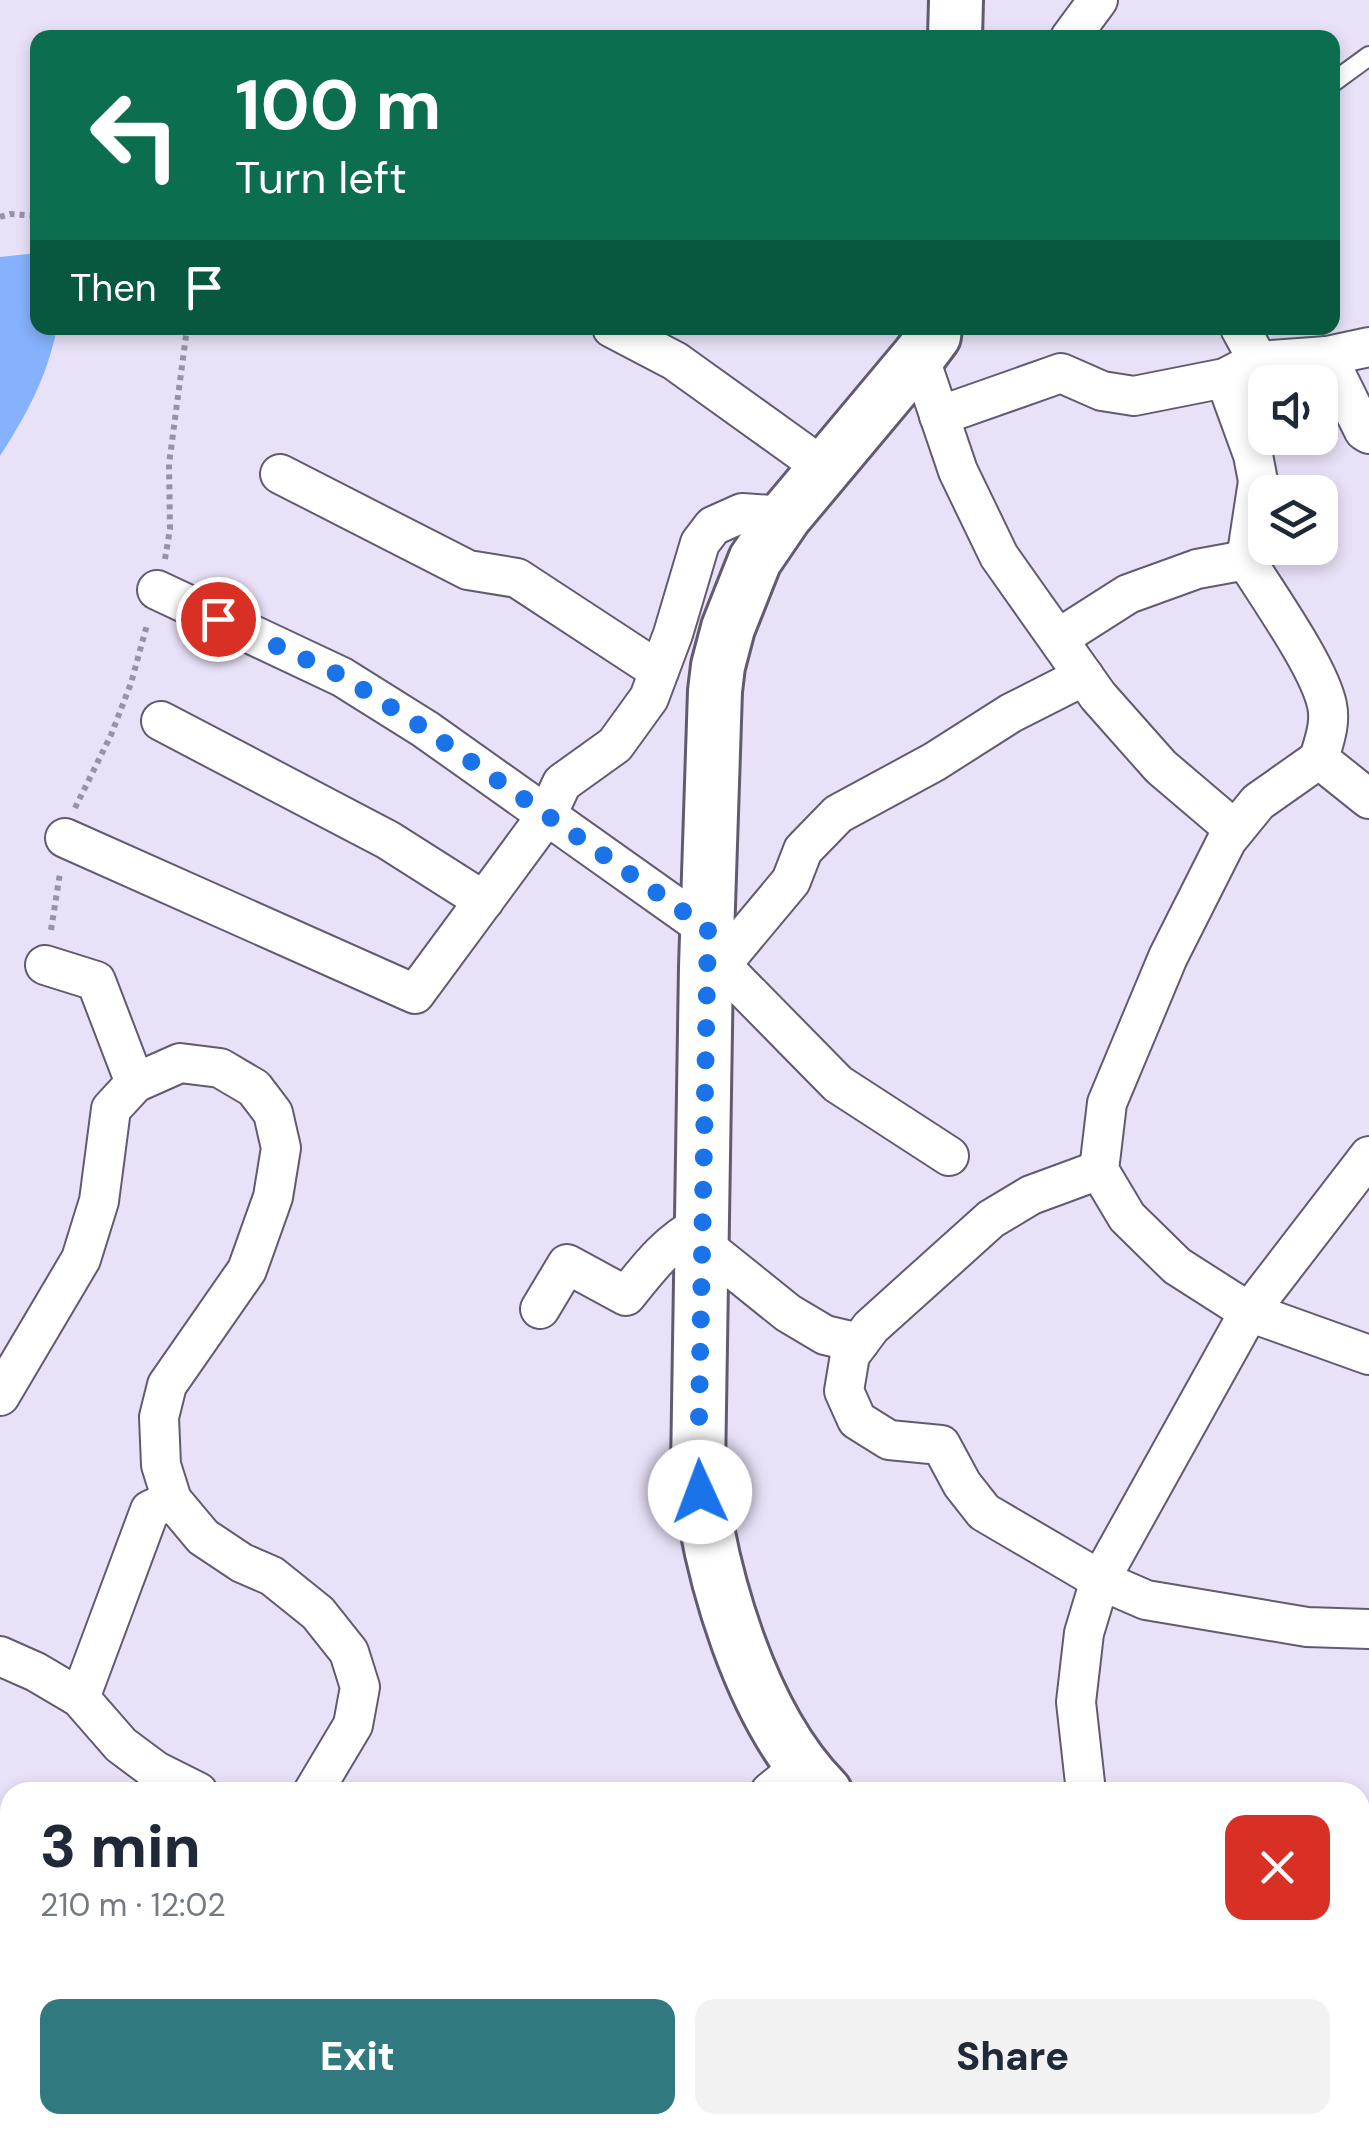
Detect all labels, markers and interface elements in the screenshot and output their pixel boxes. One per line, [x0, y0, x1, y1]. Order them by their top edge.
text: 100 m [235, 60, 441, 151]
icon: left [70, 70, 200, 200]
text: Turn left [235, 148, 407, 207]
icon: arrive [177, 260, 232, 315]
text: Then [70, 263, 157, 313]
map controls [1248, 365, 1338, 565]
button: sound [1248, 365, 1338, 455]
button: layers [1248, 475, 1338, 565]
pin [176, 577, 261, 662]
icon: arrive [191, 592, 246, 647]
position arrow [648, 1440, 752, 1544]
text: 3 min [40, 1807, 201, 1886]
button: close [1225, 1815, 1330, 1920]
text: 210 m · 12:02 [40, 1884, 226, 1926]
button: Exit [40, 1999, 675, 2114]
button: Share [695, 1999, 1330, 2114]

